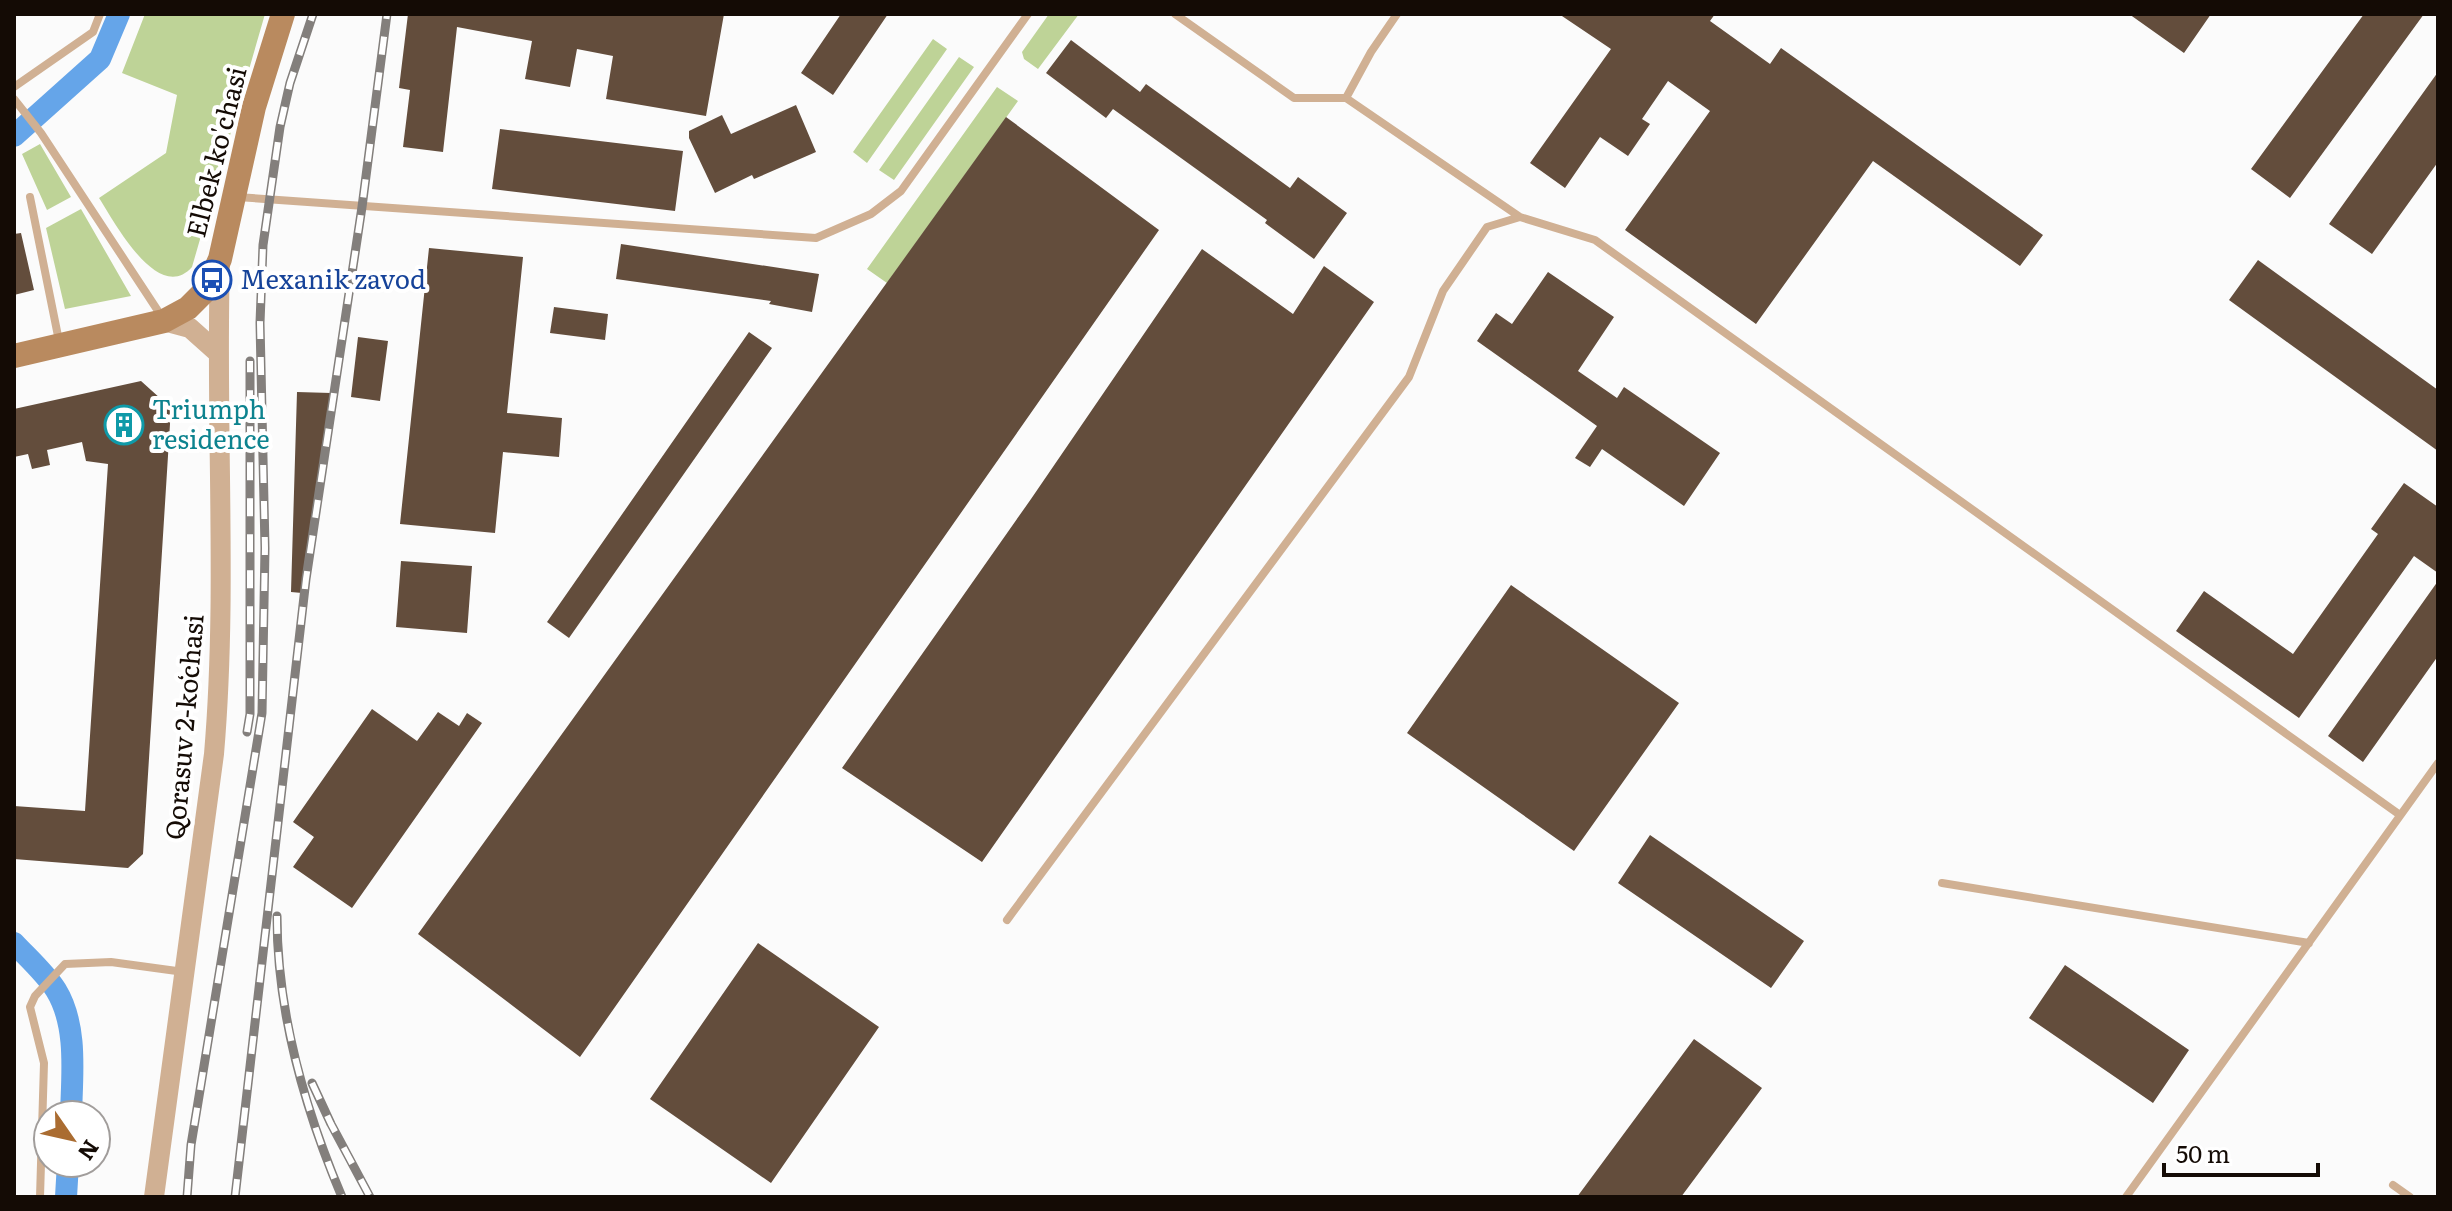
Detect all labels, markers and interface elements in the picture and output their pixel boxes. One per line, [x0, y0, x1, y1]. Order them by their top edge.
street label: Elbek ko'chasi [175, 62, 255, 241]
place label: Mexanik zavod [240, 258, 426, 297]
bus stop icon: Mexanik zavod [191, 259, 233, 301]
place label: Triumph residence [152, 388, 270, 457]
building icon: Triumph residence [103, 404, 145, 446]
street label: Qorasuv 2-koʻchasi [153, 612, 212, 841]
north arrow [32, 1099, 112, 1179]
scale bar [2164, 1127, 2318, 1177]
text: N [71, 1134, 109, 1168]
text: 50 m [2176, 1135, 2230, 1170]

